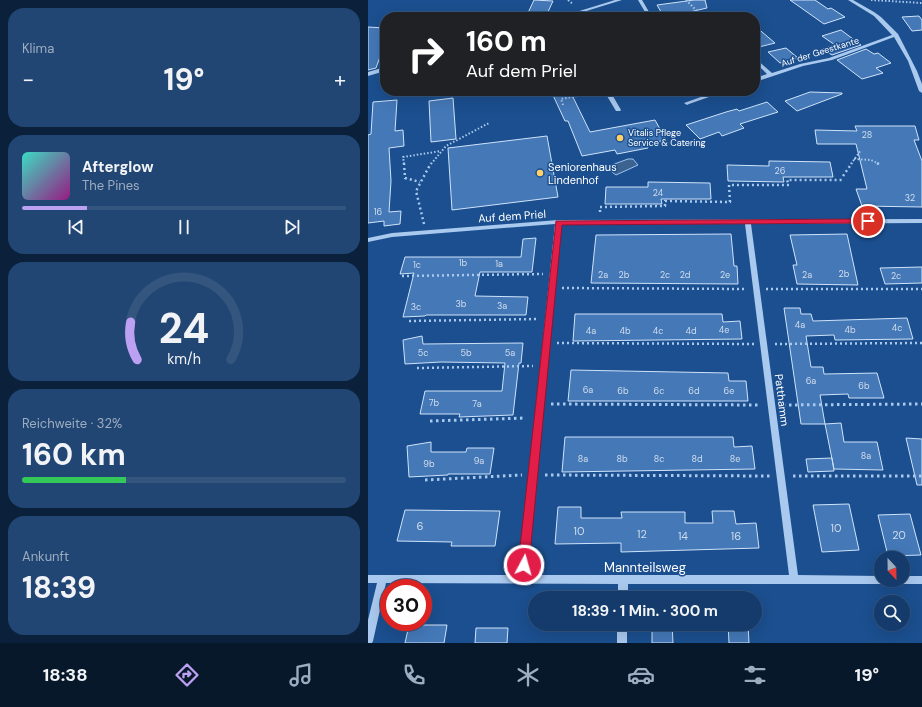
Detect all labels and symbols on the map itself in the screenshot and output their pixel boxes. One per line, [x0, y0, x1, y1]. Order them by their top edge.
street label: Auf der Geestkante [780, 34, 860, 70]
place label: Vitalis Pflege Service & Catering [628, 127, 706, 149]
house number: 28 [862, 129, 872, 141]
marker: Vitalis Pflege Service & Catering [615, 133, 625, 143]
place label: Seniorenhaus Lindenhof [548, 160, 617, 187]
house number: 26 [775, 165, 786, 177]
marker: Seniorenhaus Lindenhof [535, 168, 545, 178]
house number: 24 [653, 187, 664, 199]
house number: 32 [905, 192, 915, 204]
pin [851, 204, 885, 238]
house number: 16 [374, 206, 383, 218]
street label: Auf dem Priel [478, 207, 546, 225]
house number: 1b [459, 257, 468, 269]
house number: 1a [495, 258, 503, 270]
house number: 1c [413, 259, 421, 271]
house number: 2b [839, 268, 850, 280]
house number: 2a [598, 269, 608, 281]
house number: 2b [619, 269, 630, 281]
house number: 2c [660, 269, 670, 281]
house number: 2d [680, 269, 691, 281]
house number: 2e [720, 269, 730, 281]
house number: 2a [802, 269, 812, 281]
house number: 2c [891, 270, 901, 282]
house number: 3b [456, 298, 467, 310]
house number: 3a [497, 300, 507, 312]
house number: 3c [411, 301, 421, 313]
house number: 4a [795, 319, 805, 331]
house number: 4c [892, 322, 902, 334]
house number: 4e [719, 324, 729, 336]
house number: 4b [844, 324, 856, 336]
house number: 4a [586, 325, 596, 337]
house number: 4b [619, 325, 631, 337]
house number: 4c [653, 325, 663, 337]
house number: 4d [685, 325, 697, 337]
house number: 5c [418, 347, 428, 359]
house number: 5b [460, 347, 472, 359]
house number: 5a [505, 347, 515, 359]
street label: Patthamm [772, 373, 792, 427]
house number: 6a [806, 375, 816, 387]
house number: 6b [858, 380, 870, 392]
house number: 6a [583, 384, 593, 396]
house number: 6b [617, 385, 629, 397]
house number: 6c [654, 385, 664, 397]
house number: 6d [688, 385, 700, 397]
house number: 6e [724, 385, 734, 397]
house number: 7b [429, 397, 440, 409]
house number: 7a [472, 398, 482, 410]
house number: 8a [861, 450, 871, 462]
house number: 8a [578, 453, 588, 465]
house number: 8b [616, 453, 628, 465]
house number: 8c [654, 453, 664, 465]
house number: 8d [691, 453, 703, 465]
house number: 8e [730, 453, 740, 465]
house number: 9a [474, 455, 484, 467]
house number: 9b [423, 458, 435, 470]
house number: 6 [417, 519, 424, 533]
house number: 10 [831, 521, 841, 535]
house number: 10 [574, 524, 584, 538]
house number: 12 [637, 527, 647, 541]
house number: 20 [892, 528, 906, 542]
house number: 14 [678, 529, 688, 543]
house number: 16 [731, 529, 741, 543]
position arrow [503, 544, 545, 586]
north arrow [874, 551, 910, 587]
street label: Mannteilsweg [604, 559, 686, 576]
speed limit sign: 30 [380, 579, 432, 631]

